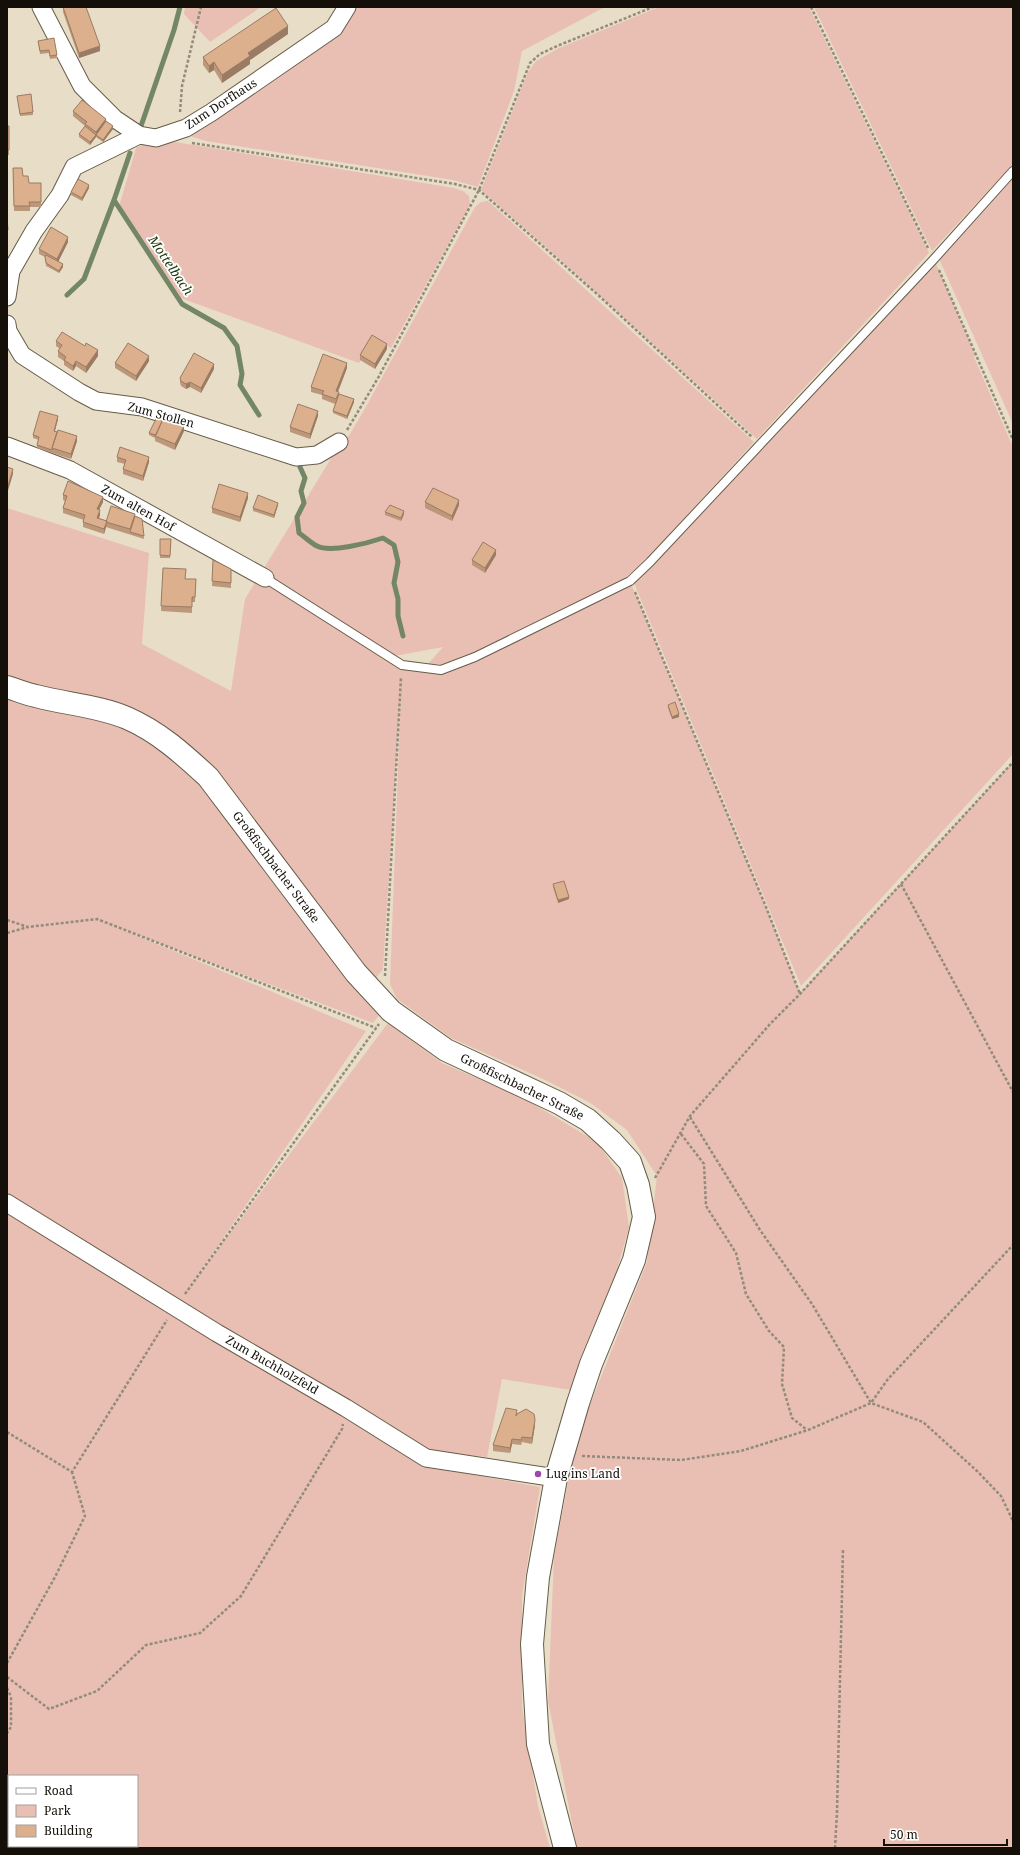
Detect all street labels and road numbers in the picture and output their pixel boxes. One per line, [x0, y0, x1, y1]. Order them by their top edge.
street label: Zum Dorfhaus [182, 74, 260, 133]
street label: Zum Stollen [126, 397, 197, 432]
street label: Zum alten Hof [98, 480, 180, 536]
street label: Großfischbacher Straße [229, 807, 324, 926]
street label: Großfischbacher Straße [457, 1049, 587, 1124]
street label: Zum Buchholzfeld [223, 1331, 322, 1398]

